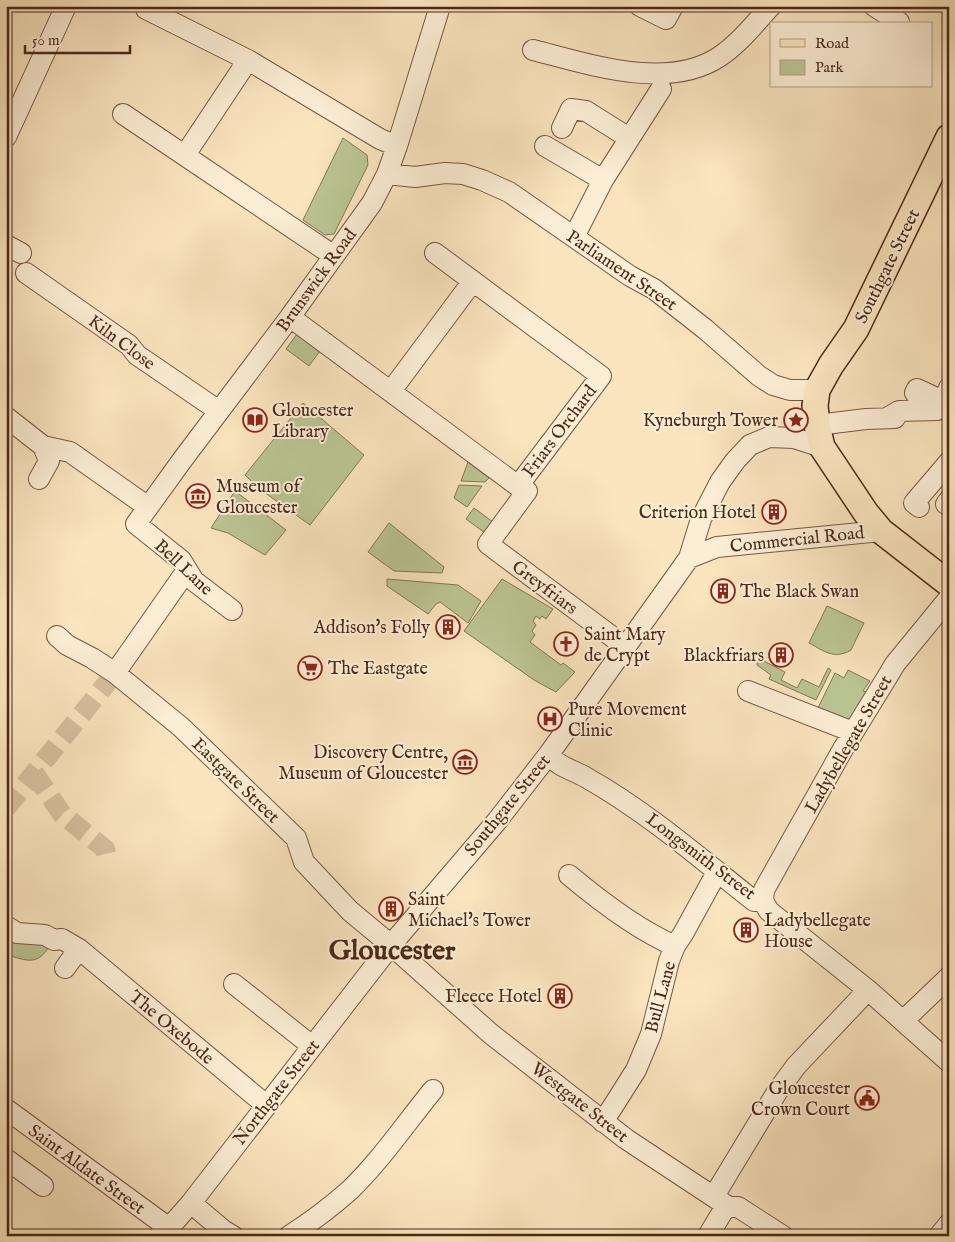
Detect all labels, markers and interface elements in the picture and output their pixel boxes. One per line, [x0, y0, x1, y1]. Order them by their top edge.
scale bar [25, 22, 130, 54]
legend [770, 22, 932, 88]
text: 50 m [32, 31, 60, 50]
text: Road [815, 34, 850, 53]
text: Park [815, 58, 845, 77]
street label: Southgate Street [851, 206, 926, 328]
street label: Brunswick Road [272, 224, 363, 337]
street label: Parliament Street [561, 226, 681, 317]
street label: Kiln Close [83, 310, 159, 376]
street label: Friars Orchard [518, 381, 603, 483]
place label: Gloucester Library [272, 400, 354, 444]
library icon: Gloucester Library [242, 407, 268, 433]
place icon: Kyneburgh Tower [783, 407, 809, 433]
place label: Kyneburgh Tower [643, 410, 778, 433]
place label: Museum of Gloucester [216, 476, 303, 520]
museum icon: Museum of Gloucester [185, 483, 211, 509]
building icon: Criterion Hotel [761, 499, 787, 525]
place label: Criterion Hotel [639, 502, 756, 525]
street label: Commercial Road [729, 522, 866, 559]
street label: Bell Lane [149, 535, 217, 601]
street label: Greyfriars [507, 556, 582, 620]
building icon: The Black Swan [710, 578, 736, 604]
place label: The Black Swan [740, 581, 859, 604]
building icon: Addison's Folly [435, 614, 461, 640]
place label: Addison's Folly [313, 617, 430, 640]
place label: Saint Mary de Crypt [584, 624, 666, 668]
church icon: Saint Mary de Crypt [553, 631, 579, 657]
building icon: Blackfriars [768, 642, 794, 668]
place label: Blackfriars [683, 645, 764, 668]
supermarket icon: The Eastgate [297, 655, 323, 681]
place label: The Eastgate [328, 658, 428, 681]
street label: Ladybellegate Street [800, 672, 898, 818]
place label: Pure Movement Clinic [568, 699, 687, 743]
hospital icon: Pure Movement Clinic [537, 706, 563, 732]
street label: Eastgate Street [186, 733, 284, 829]
place label: Discovery Centre, Museum of Gloucester [279, 742, 448, 786]
museum icon: Discovery Centre, Museum of Gloucester [452, 749, 478, 775]
street label: Southgate Street [460, 750, 556, 862]
street label: Longsmith Street [641, 808, 759, 906]
place label: Saint Michael's Tower [408, 889, 531, 933]
building icon: Saint Michael's Tower [378, 896, 404, 922]
place label: Ladybellegate House [764, 910, 871, 954]
building icon: Ladybellegate House [733, 917, 759, 943]
district label: Gloucester [329, 934, 456, 969]
street label: Bull Lane [641, 959, 682, 1036]
building icon: Fleece Hotel [547, 983, 573, 1009]
street label: The Oxebode [124, 986, 218, 1070]
place label: Fleece Hotel [445, 986, 542, 1009]
street label: Northgate Street [229, 1036, 326, 1150]
street label: Westgate Street [526, 1058, 633, 1148]
place label: Gloucester Crown Court [751, 1078, 850, 1122]
public building icon: Gloucester Crown Court [854, 1085, 880, 1111]
street label: Saint Aldate Street [23, 1120, 149, 1220]

